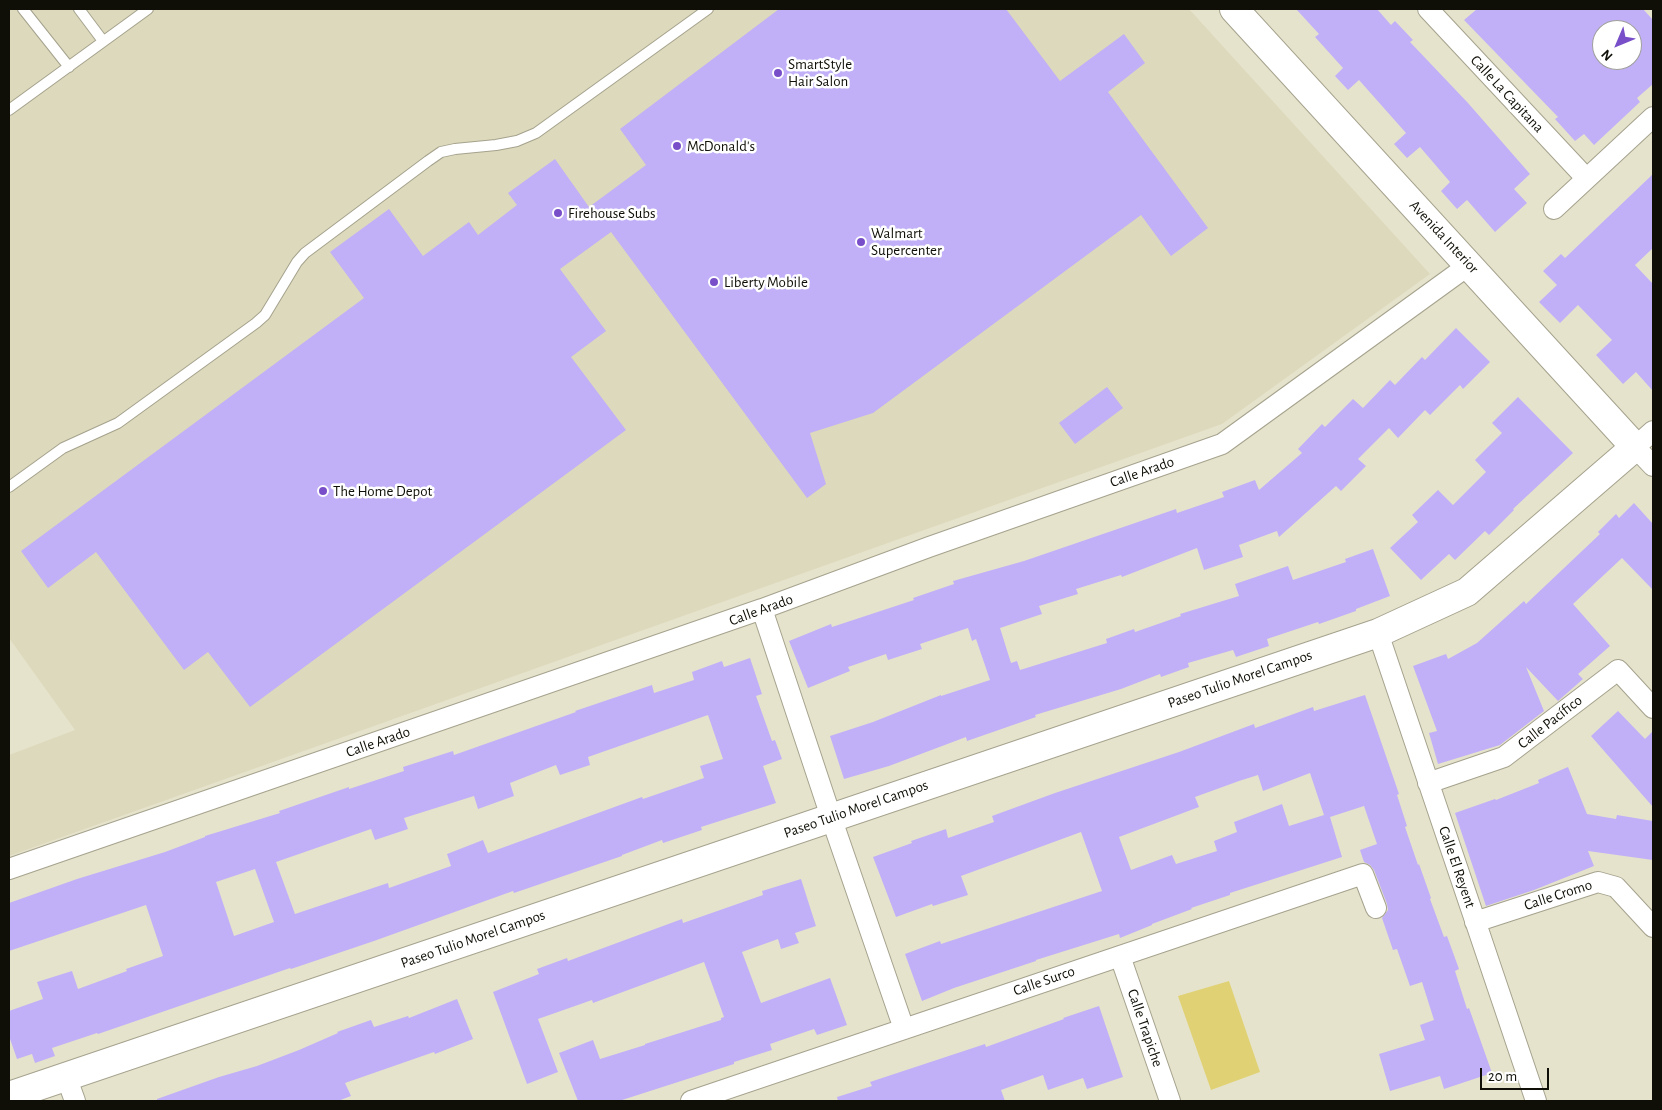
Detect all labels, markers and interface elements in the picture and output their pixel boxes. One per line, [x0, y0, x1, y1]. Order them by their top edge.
north arrow [1592, 20, 1642, 70]
text: N [1599, 47, 1615, 63]
street label: Calle La Capitana [1467, 52, 1547, 136]
place label: SmartStyle Hair Salon [788, 55, 852, 90]
marker: SmartStyle Hair Salon [772, 67, 784, 79]
place label: McDonald's [687, 137, 755, 155]
marker: McDonald's [671, 140, 683, 152]
street label: Avenida Interior [1405, 197, 1483, 277]
place label: Firehouse Subs [568, 204, 656, 222]
marker: Firehouse Subs [552, 207, 564, 219]
place label: Walmart Supercenter [871, 224, 942, 259]
marker: Walmart Supercenter [855, 236, 867, 248]
place label: Liberty Mobile [724, 273, 808, 291]
marker: Liberty Mobile [708, 276, 720, 288]
street label: Calle Arado [1107, 453, 1177, 491]
place label: The Home Depot [333, 482, 432, 500]
marker: The Home Depot [317, 485, 329, 497]
street label: Calle Arado [727, 590, 795, 630]
street label: Paseo Tulio Morel Campos [1165, 646, 1315, 712]
street label: Calle Pacífico [1514, 691, 1586, 753]
street label: Calle Arado [343, 723, 413, 761]
street label: Paseo Tulio Morel Campos [781, 776, 931, 842]
street label: Calle El Reyent [1435, 824, 1479, 910]
street label: Calle Cromo [1522, 876, 1594, 914]
street label: Paseo Tulio Morel Campos [398, 906, 548, 972]
street label: Calle Surco [1011, 962, 1077, 1000]
street label: Calle Trapiche [1123, 987, 1167, 1069]
scale bar [1482, 1058, 1551, 1090]
text: 20 m [1488, 1069, 1517, 1084]

